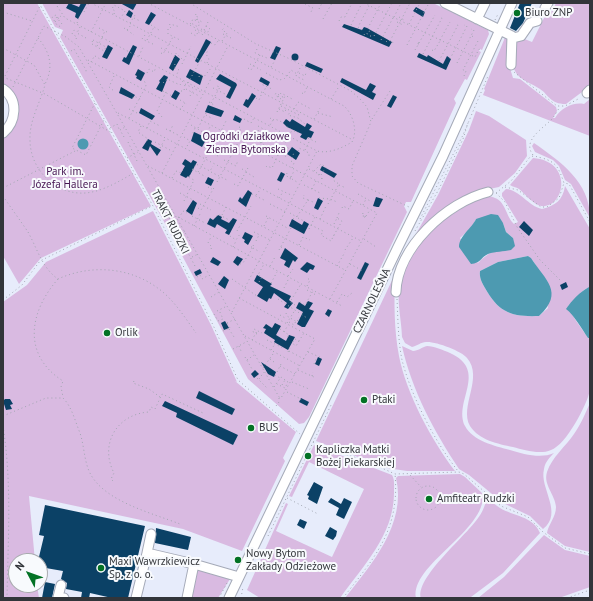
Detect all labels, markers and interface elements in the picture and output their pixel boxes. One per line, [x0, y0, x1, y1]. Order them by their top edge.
place label: Biuro ZNP [525, 6, 572, 20]
marker: Biuro ZNP [512, 8, 522, 18]
park label: Ogródki działkowe Ziemia Bytomska [202, 130, 290, 156]
park label: Park im. Józefa Hallera [32, 165, 98, 191]
street label: TRAKT RUDZKI [148, 187, 192, 257]
street label: CZARNOLEŚNA [351, 266, 393, 336]
place label: Orlik [115, 326, 138, 340]
marker: Orlik [102, 328, 112, 338]
place label: Ptaki [372, 393, 396, 407]
marker: Ptaki [359, 395, 369, 405]
place label: BUS [259, 421, 278, 435]
marker: BUS [246, 423, 256, 433]
place label: Kapliczka Matki Bożej Piekarskiej [316, 443, 395, 469]
marker: Kapliczka Matki Bożej Piekarskiej [303, 451, 313, 461]
place label: Amfiteatr Rudzki [437, 492, 515, 506]
marker: Amfiteatr Rudzki [424, 494, 434, 504]
place label: Nowy Bytom Zakłady Odzieżowe [246, 547, 336, 573]
north arrow [8, 553, 48, 593]
place label: Maxi Wawrzkiewicz Sp. z o. o. [109, 555, 200, 581]
marker: Nowy Bytom Zakłady Odzieżowe [233, 555, 243, 565]
text: N [12, 558, 27, 573]
marker: Maxi Wawrzkiewicz Sp. z o. o. [96, 563, 106, 573]

